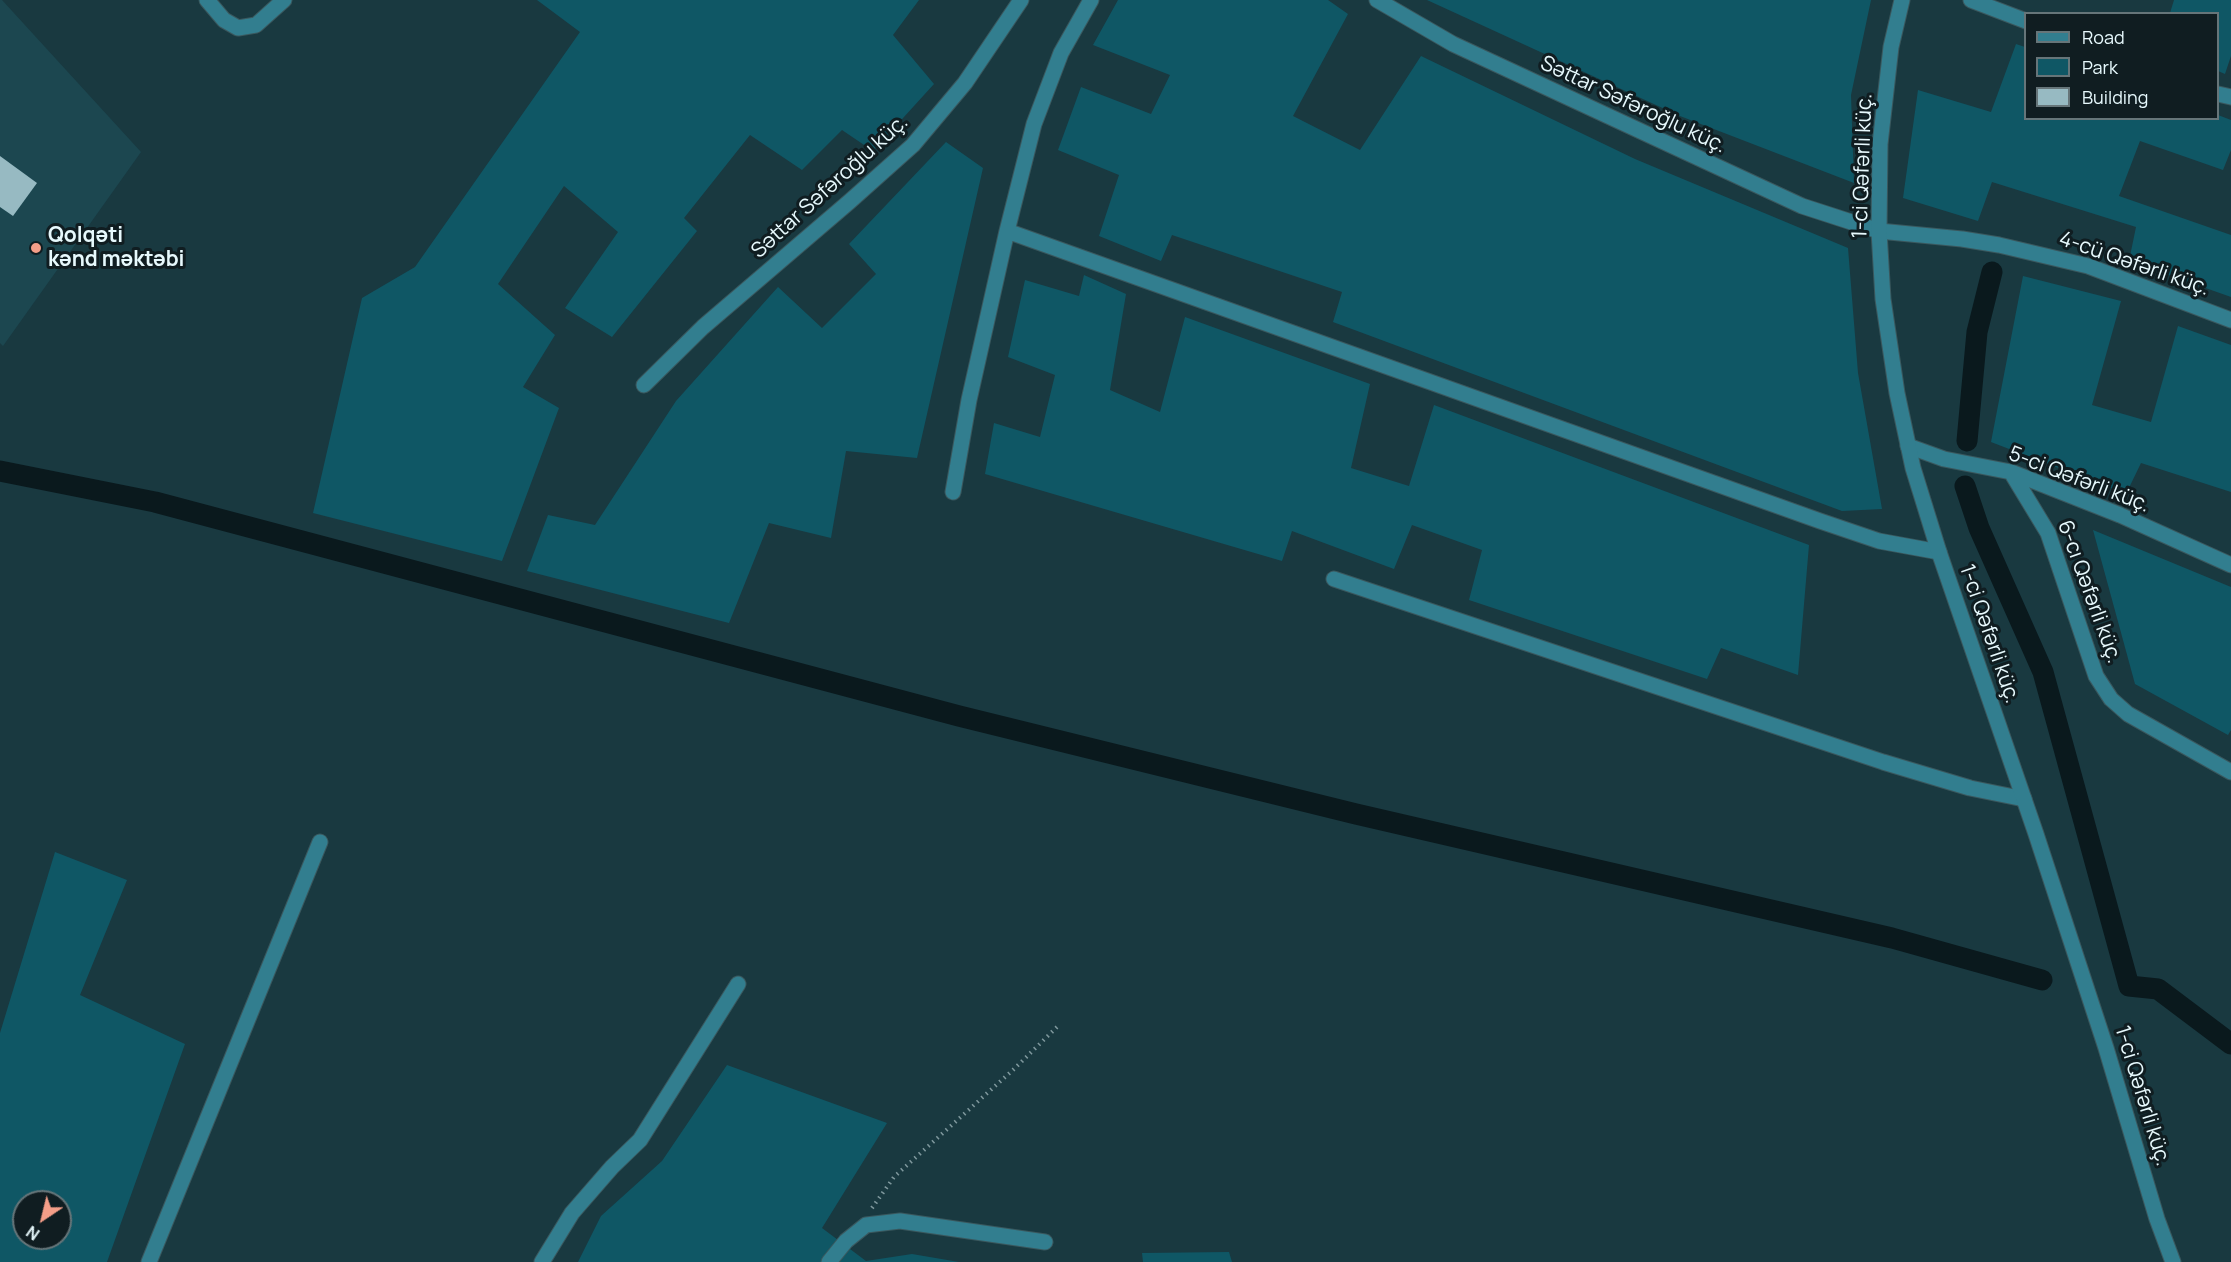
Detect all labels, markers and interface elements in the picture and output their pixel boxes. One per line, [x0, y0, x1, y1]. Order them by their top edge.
legend [2024, 12, 2219, 120]
text: Road [2082, 25, 2125, 49]
street label: Səttar Səfəroğlu küç. [1536, 51, 1730, 159]
text: Park [2082, 55, 2118, 79]
text: Building [2082, 85, 2148, 109]
street label: 1-ci Qəfərli küç. [1848, 93, 1878, 239]
street label: Səttar Səfəroğlu küç. [747, 110, 913, 264]
place label: Qolqəti kənd məktəbi [48, 223, 184, 273]
street label: 4-cü Qəfərli küç. [2056, 226, 2212, 302]
marker: Qolqəti kənd məktəbi [29, 241, 43, 255]
street label: 5-ci Qəfərli küç. [2005, 442, 2153, 518]
street label: 6-cı Qəfərli küç. [2052, 517, 2126, 667]
street label: 1-ci Qəfərli küç. [1953, 561, 2025, 707]
street label: 1-ci Qəfərli küç. [2109, 1023, 2175, 1169]
north arrow [12, 1190, 72, 1250]
text: N [22, 1221, 44, 1245]

